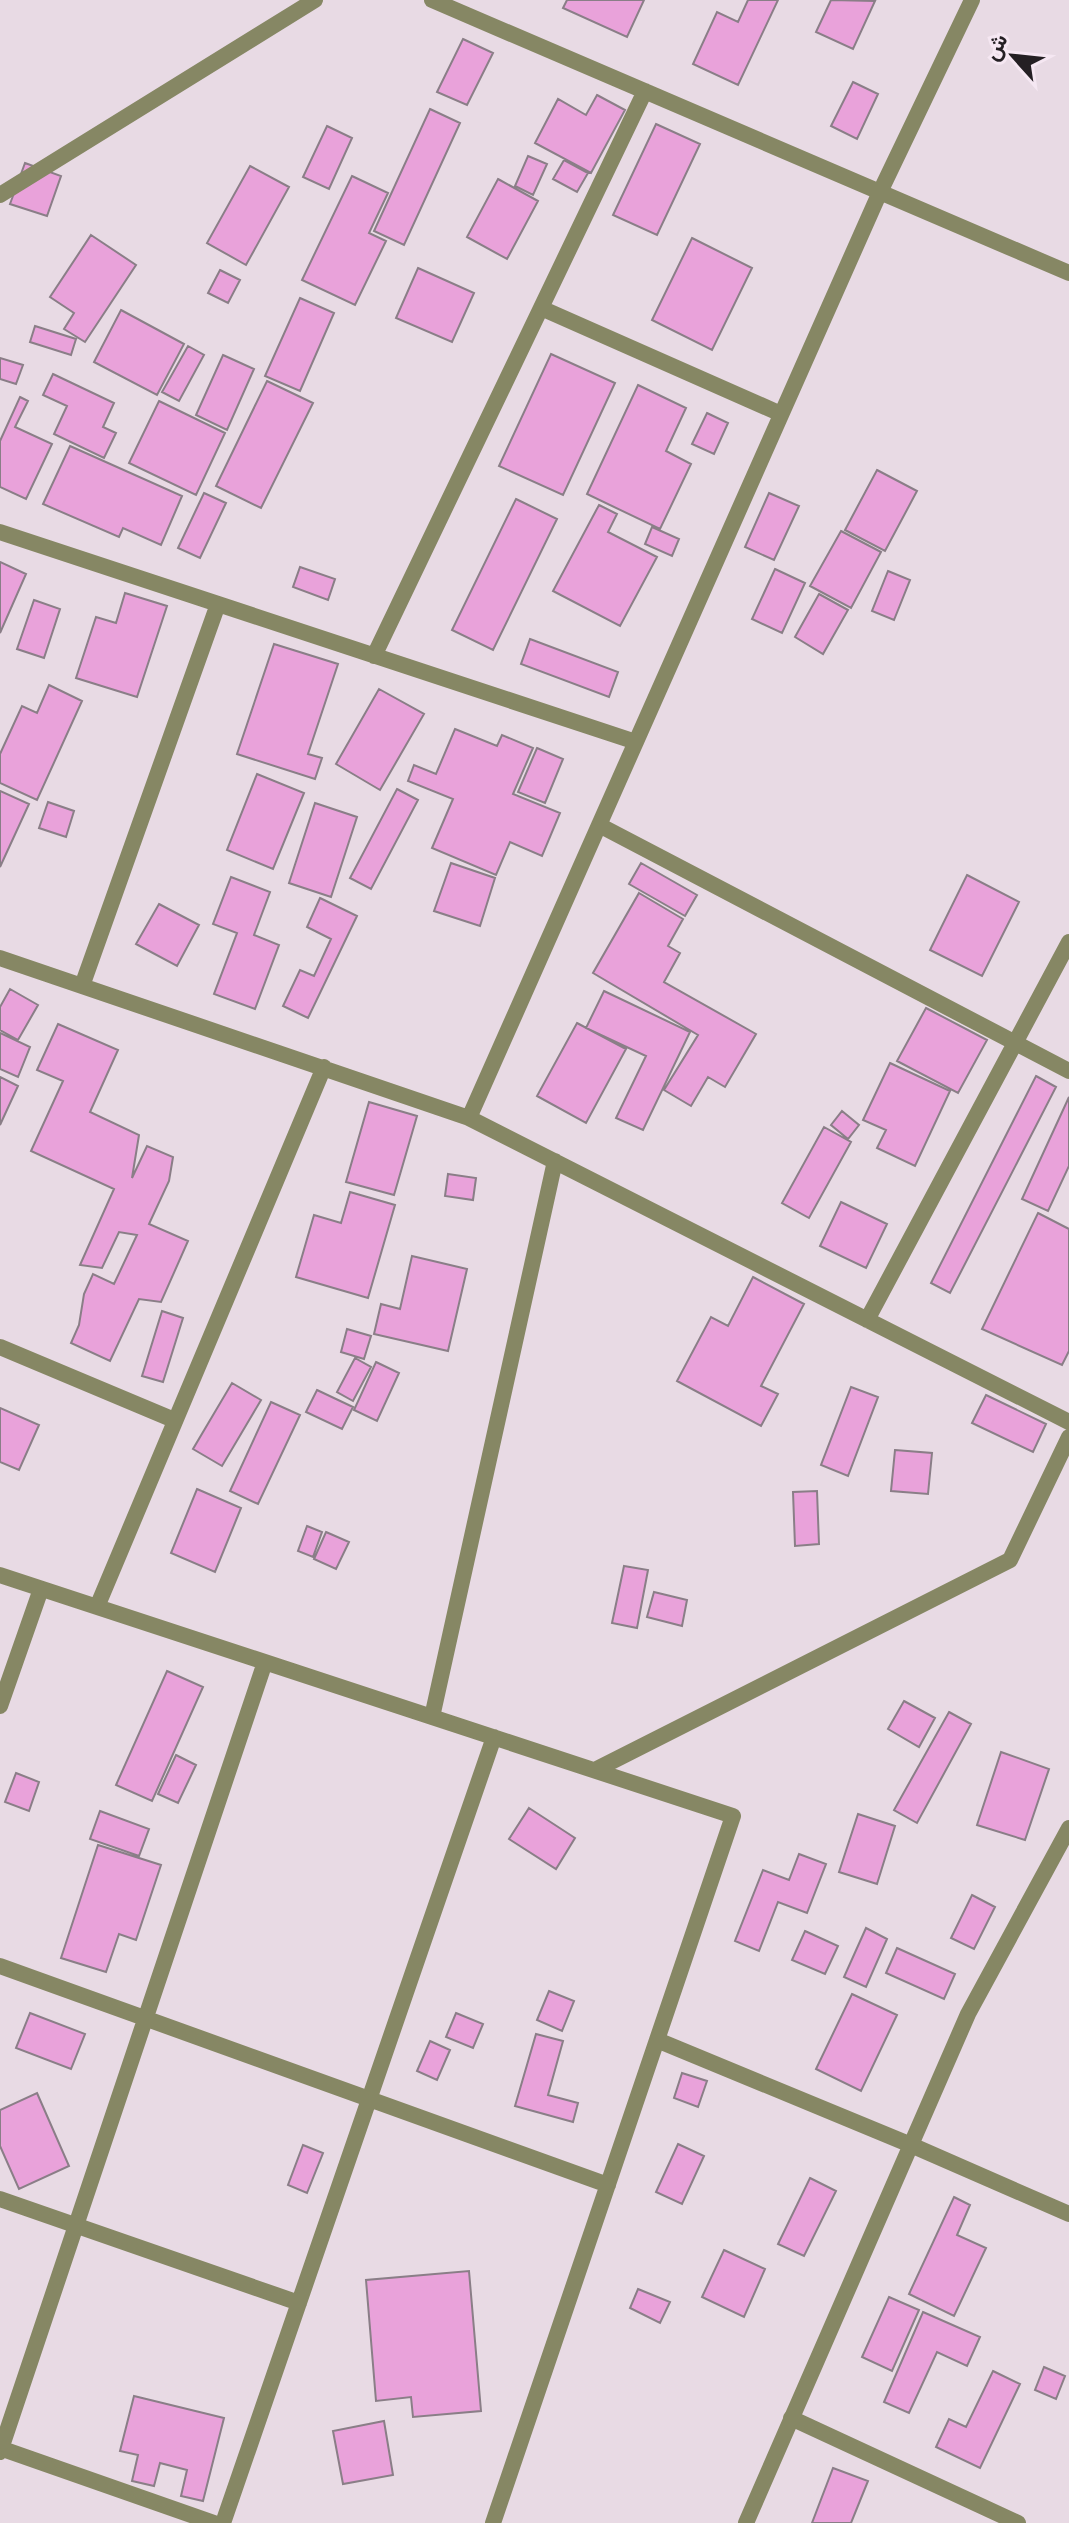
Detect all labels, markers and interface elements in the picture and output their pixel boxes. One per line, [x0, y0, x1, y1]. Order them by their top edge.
north arrow [973, 16, 1053, 96]
text: ش [977, 29, 1014, 65]

